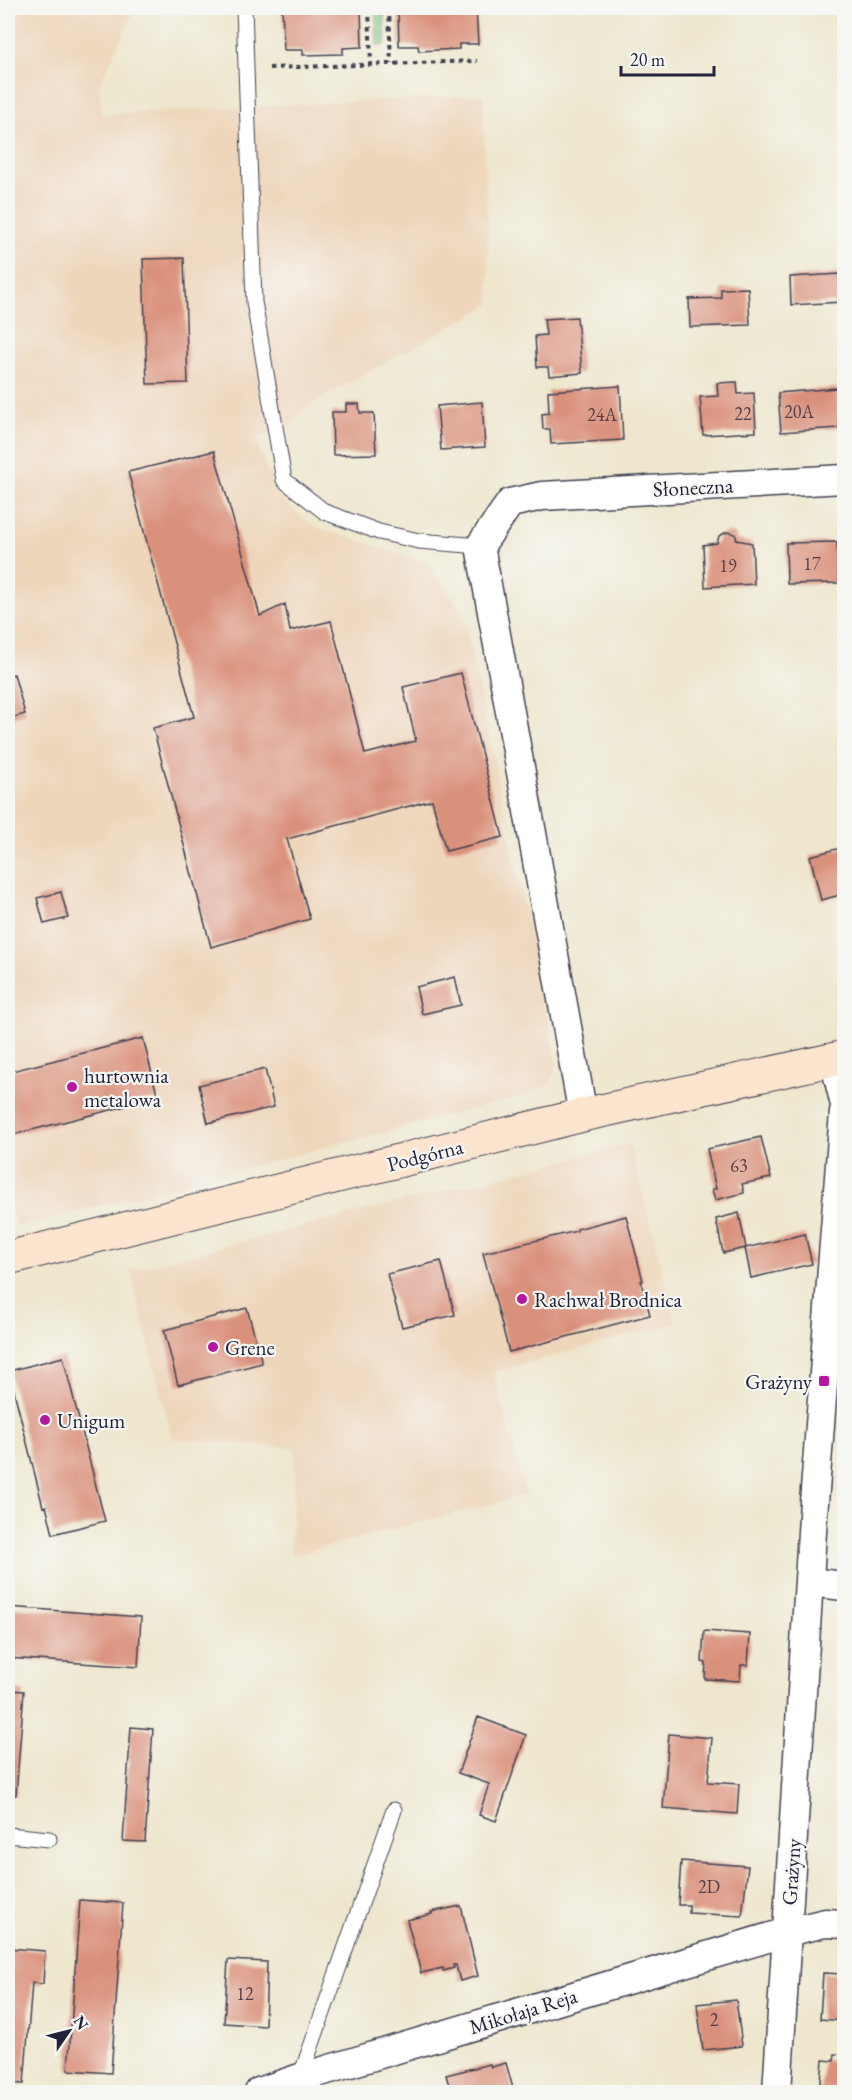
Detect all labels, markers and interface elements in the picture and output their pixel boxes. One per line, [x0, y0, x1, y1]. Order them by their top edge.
scale bar [621, 39, 714, 77]
text: 20 m [630, 48, 665, 71]
house number: 20A [784, 400, 814, 423]
house number: 22 [734, 402, 752, 425]
house number: 24A [587, 403, 617, 426]
street label: Słoneczna [652, 471, 735, 503]
house number: 17 [803, 552, 821, 575]
house number: 19 [719, 554, 737, 577]
place label: hurtownia metalowa [84, 1062, 169, 1113]
marker: hurtownia metalowa [65, 1080, 79, 1094]
street label: Podgórna [384, 1132, 467, 1177]
house number: 63 [730, 1154, 748, 1177]
place label: Rachwał Brodnica [534, 1286, 683, 1313]
marker: Rachwał Brodnica [515, 1292, 529, 1306]
place label: Grene [225, 1334, 275, 1361]
marker: Grene [206, 1340, 220, 1354]
place label: Grażyny [745, 1368, 813, 1395]
marker: Grażyny [817, 1374, 831, 1388]
place label: Unigum [57, 1407, 125, 1434]
marker: Unigum [38, 1413, 52, 1427]
street label: Grażyny [775, 1837, 807, 1906]
house number: 2D [698, 1875, 720, 1898]
house number: 12 [236, 1982, 254, 2005]
street label: Mikołaja Reja [466, 1982, 581, 2040]
north arrow [39, 2001, 99, 2061]
house number: 2 [710, 2008, 719, 2031]
text: N [69, 2011, 93, 2034]

